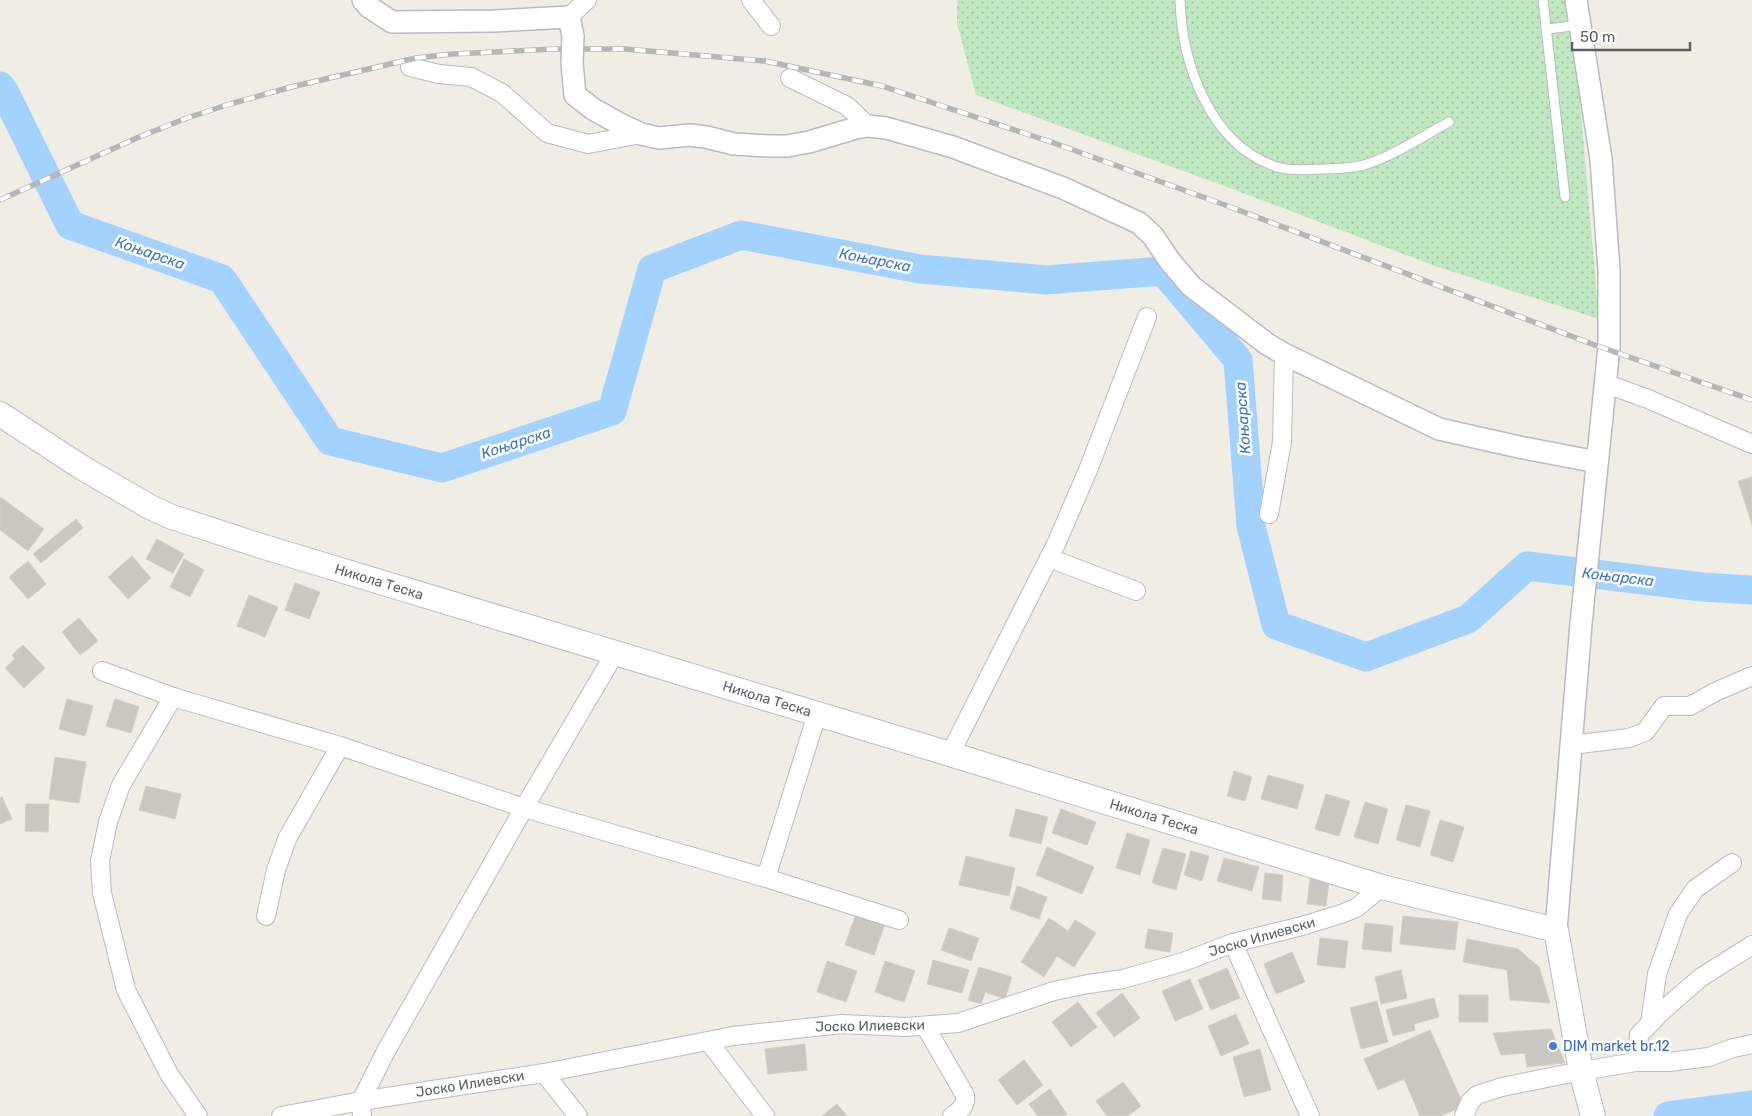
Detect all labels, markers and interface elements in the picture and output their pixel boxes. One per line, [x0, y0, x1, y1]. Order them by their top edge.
scale bar [1572, 20, 1690, 52]
text: 50 m [1580, 28, 1615, 46]
water label: Коњарска [113, 233, 187, 273]
water label: Коњарска [838, 244, 912, 276]
water label: Коњарска [1231, 381, 1255, 455]
water label: Коњарска [479, 423, 553, 463]
street label: Никола Теска [333, 560, 425, 604]
water label: Коњарска [1581, 564, 1655, 590]
street label: Никола Теска [721, 677, 813, 721]
street label: Никола Теска [1108, 795, 1200, 839]
street label: Јоско Илиевски [1207, 914, 1317, 960]
street label: Јоско Илиевски [815, 1017, 925, 1035]
place label: DIM market br.12 [1563, 1038, 1670, 1055]
marker: DIM market br.12 [1547, 1040, 1559, 1052]
street label: Јоско Илиевски [414, 1067, 526, 1101]

